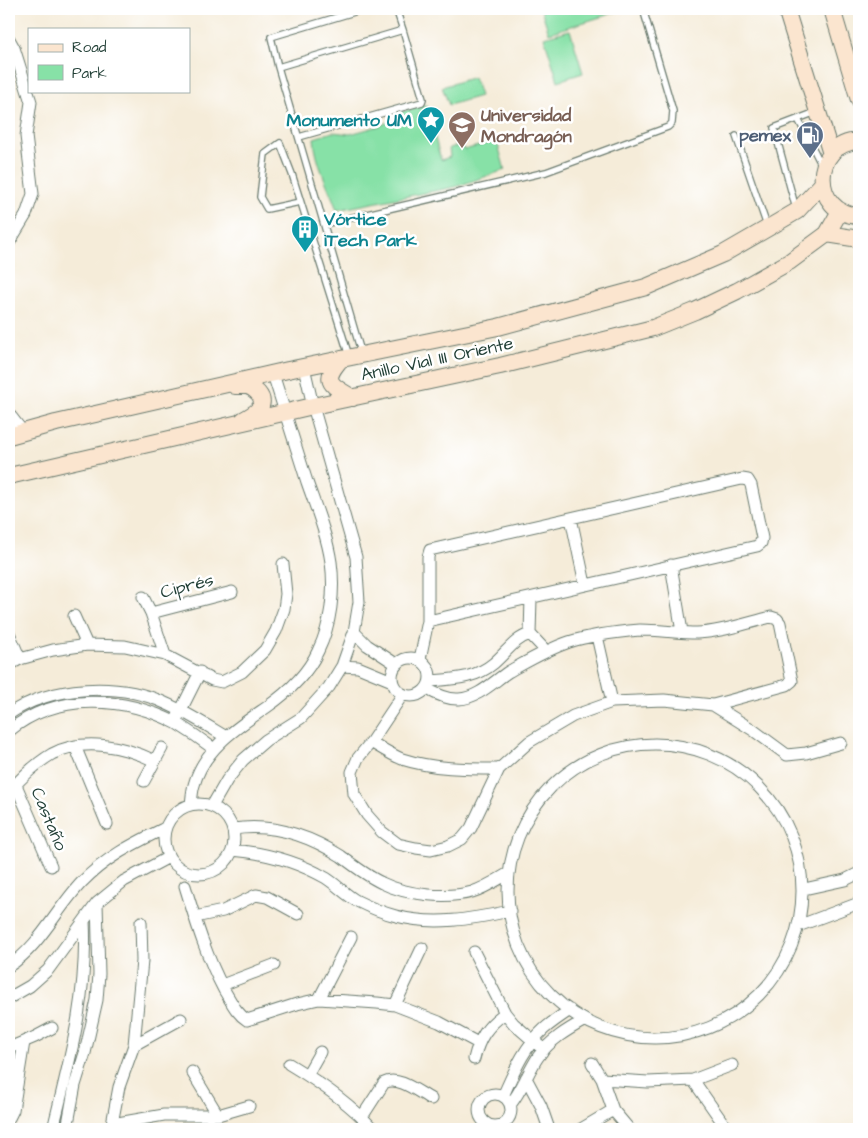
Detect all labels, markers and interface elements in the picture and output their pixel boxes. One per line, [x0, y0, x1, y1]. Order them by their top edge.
legend [28, 28, 190, 92]
text: Road [72, 37, 107, 58]
text: Park [72, 63, 107, 84]
place label: Universidad Mondragón [481, 103, 572, 150]
place icon: Monumento UM [416, 105, 446, 144]
place label: Monumento UM [286, 108, 412, 133]
school or university icon: Universidad Mondragón [447, 110, 477, 149]
fuel station icon: pemex [795, 120, 825, 159]
place label: pemex [739, 123, 792, 148]
place label: Vórtice iTech Park [323, 207, 418, 253]
building icon: Vórtice iTech Park [290, 214, 320, 253]
street label: Anillo Vial III Oriente [358, 331, 516, 387]
street label: Ciprés [158, 567, 216, 605]
street label: Castaño [25, 784, 73, 854]

